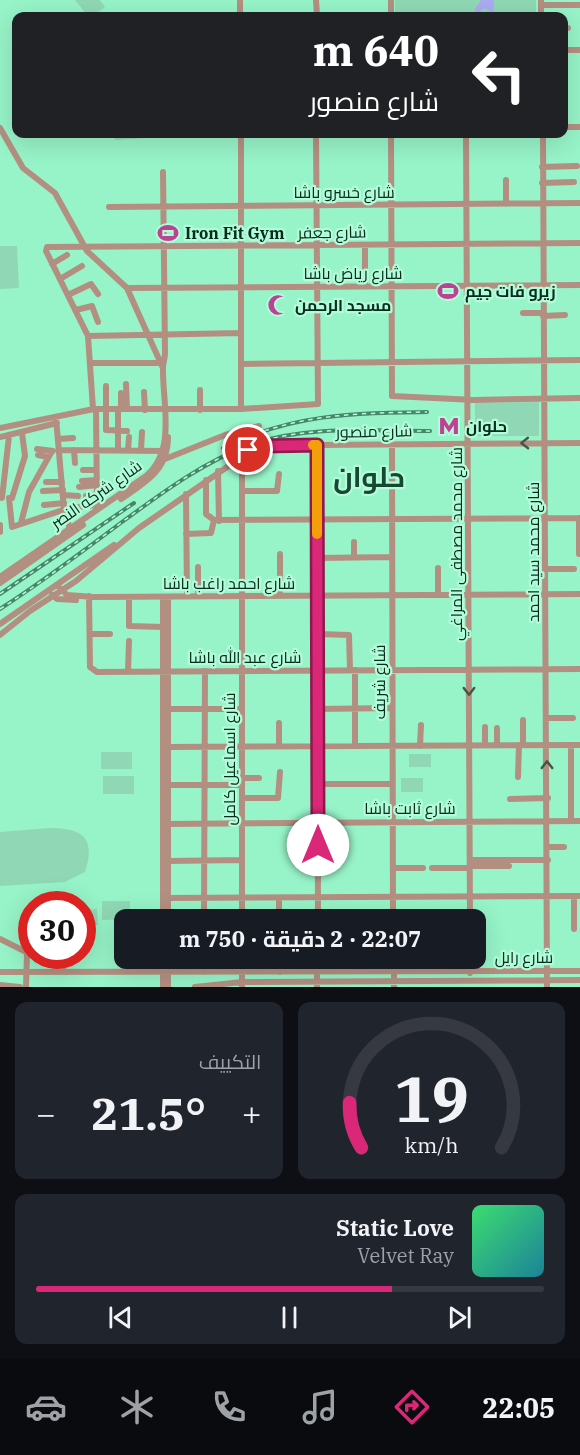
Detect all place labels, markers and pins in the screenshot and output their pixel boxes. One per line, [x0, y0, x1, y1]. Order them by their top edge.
sports icon: Iron Fit Gym [156, 221, 180, 245]
place label: Iron Fit Gym [185, 223, 285, 243]
sports icon: زيرو فات جيم [436, 279, 460, 303]
place label: زيرو فات جيم [465, 281, 556, 303]
mosque icon: مسجد الرحمن [266, 293, 290, 317]
place label: مسجد الرحمن [295, 295, 391, 315]
metro station icon: حلوان [437, 414, 461, 438]
place label: حلوان [466, 416, 507, 436]
pin [222, 424, 273, 475]

